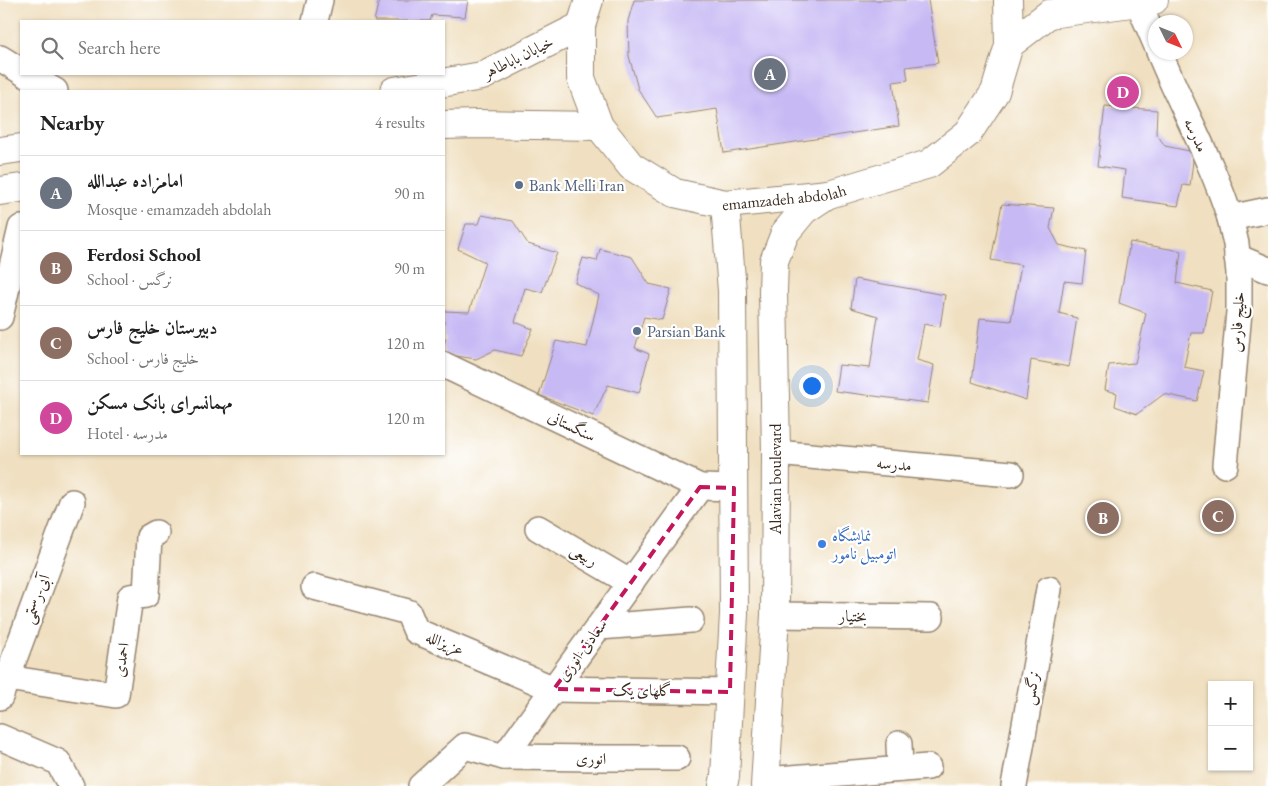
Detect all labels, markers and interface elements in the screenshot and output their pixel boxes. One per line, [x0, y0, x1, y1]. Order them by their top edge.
north arrow [1148, 15, 1193, 60]
search box [20, 20, 445, 75]
street label: خیابان باباطاهر [477, 31, 557, 84]
icon: search [38, 34, 66, 62]
text: Search here [78, 35, 160, 60]
pin: A [754, 55, 786, 93]
pin: D [1107, 73, 1139, 111]
text: Nearby [40, 109, 104, 136]
text: 4 results [375, 112, 425, 133]
street label: مدرسه [1179, 115, 1213, 155]
text: امامزاده عبدالله [87, 168, 183, 193]
place label: Bank Melli Iran [529, 175, 625, 196]
marker: Bank Melli Iran [513, 179, 525, 191]
street label: emamzadeh abdolah [721, 179, 849, 215]
text: A [50, 183, 62, 204]
text: 90 m [394, 183, 425, 204]
text: Mosque · emamzadeh abdolah [87, 199, 271, 220]
text: Ferdosi School [87, 242, 201, 267]
text: B [51, 258, 61, 279]
text: 90 m [394, 258, 425, 279]
text: School · نرگس [87, 269, 172, 290]
street label: خلیج فارس [1225, 291, 1253, 353]
text: دبیرستان خلیج فارس [87, 315, 218, 340]
place label: Parsian Bank [647, 321, 726, 342]
marker: Parsian Bank [631, 325, 643, 337]
text: C [50, 333, 62, 354]
text: 120 m [386, 333, 425, 354]
text: School · خلیج فارس [87, 348, 199, 369]
your location [799, 373, 825, 399]
text: مهمانسرای بانک مسکن [87, 390, 232, 415]
street label: سنگستانی [545, 405, 599, 447]
text: D [50, 408, 62, 429]
text: 120 m [386, 408, 425, 429]
street label: Alavian boulevard [765, 422, 786, 536]
text: Hotel · مدرسه [87, 423, 168, 444]
street label: مدرسه [876, 452, 912, 476]
pin: C [1202, 497, 1234, 535]
pin: B [1087, 499, 1119, 537]
place label: نمایشگاه اتومبیل نامور [830, 525, 896, 565]
marker: نمایشگاه اتومبیل نامور [816, 538, 828, 550]
street label: ربیعی [566, 539, 602, 572]
street label: آبی-رستمی [17, 570, 56, 627]
street label: بختیار [837, 605, 867, 627]
street label: سعادتی-انوری [552, 614, 612, 686]
street label: عزیزالله [422, 626, 467, 661]
street label: احمدی [108, 641, 134, 679]
street label: نرگس [1018, 669, 1044, 707]
street label: گلهای یک [612, 679, 672, 701]
map controls [1208, 681, 1253, 771]
button: + [1208, 681, 1253, 726]
button: − [1208, 726, 1253, 771]
street label: انوری [576, 748, 606, 769]

